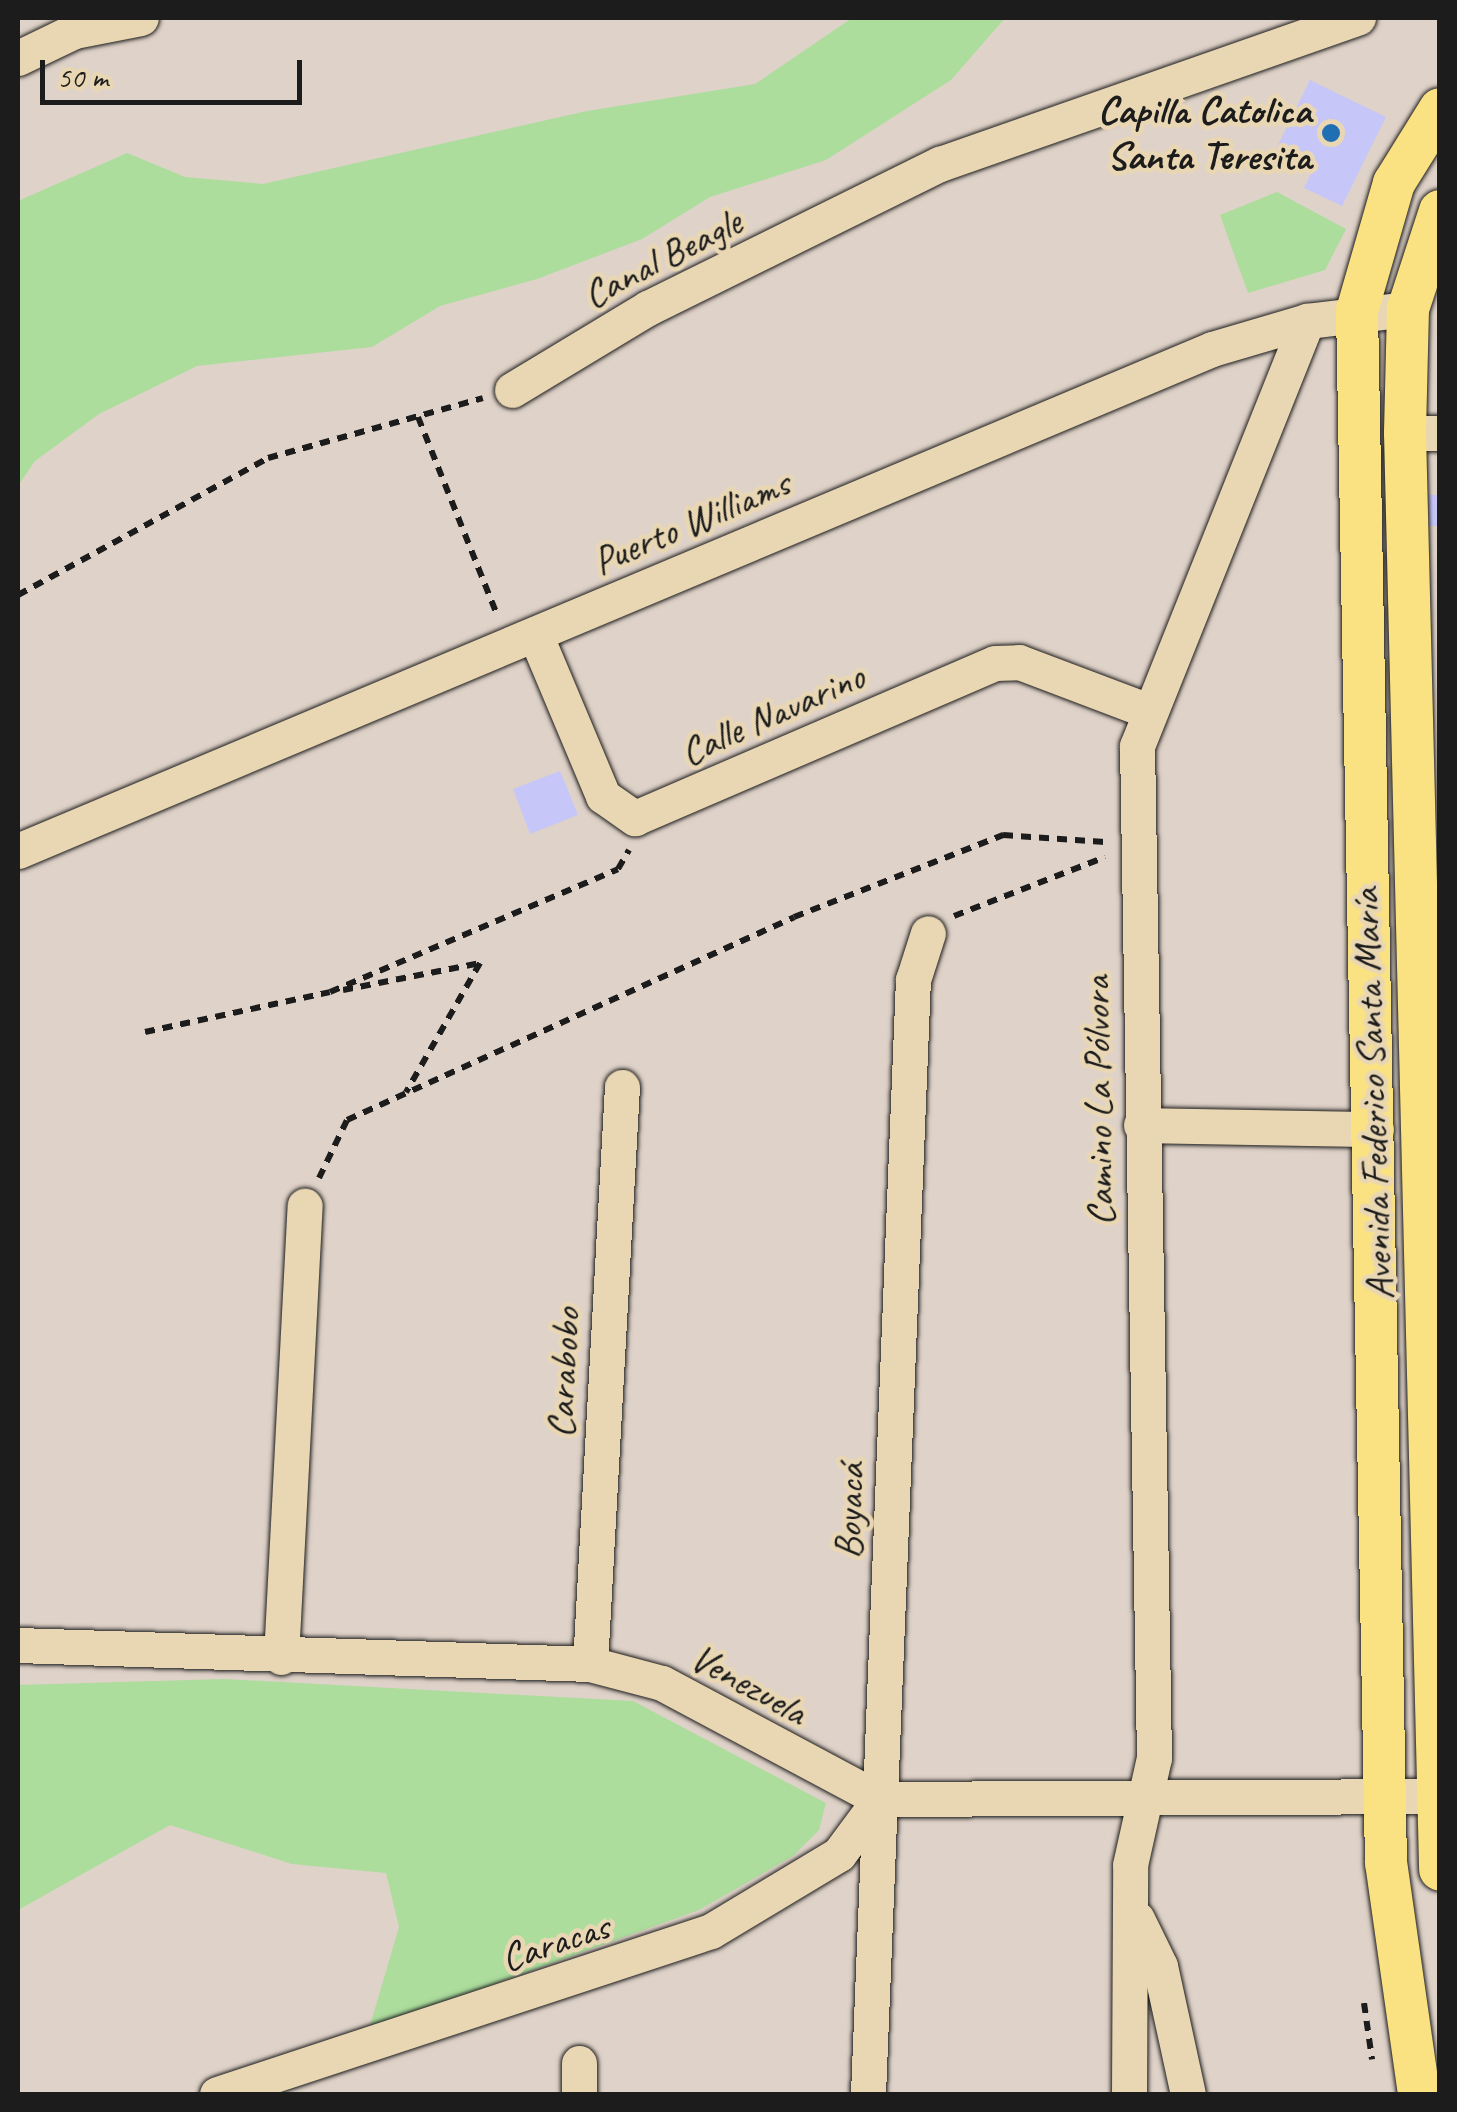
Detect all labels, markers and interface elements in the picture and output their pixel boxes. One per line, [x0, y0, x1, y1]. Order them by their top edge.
scale bar [45, 40, 308, 102]
text: 50 m [57, 58, 108, 96]
place label: Capilla Catolica Santa Teresita [1098, 86, 1311, 180]
marker: Capilla Catolica Santa Teresita [1320, 122, 1342, 144]
street label: Canal Beagle [575, 198, 749, 318]
street label: Puerto Williams [586, 459, 796, 585]
street label: Calle Navarino [672, 652, 872, 776]
street label: Avenida Federico Santa María [1341, 887, 1403, 1301]
street label: Camino La Pólvora [1072, 976, 1124, 1226]
street label: Carabobo [536, 1307, 590, 1439]
street label: Boyacá [823, 1462, 875, 1560]
street label: Venezuela [682, 1633, 816, 1735]
street label: Caracas [495, 1902, 615, 1982]

